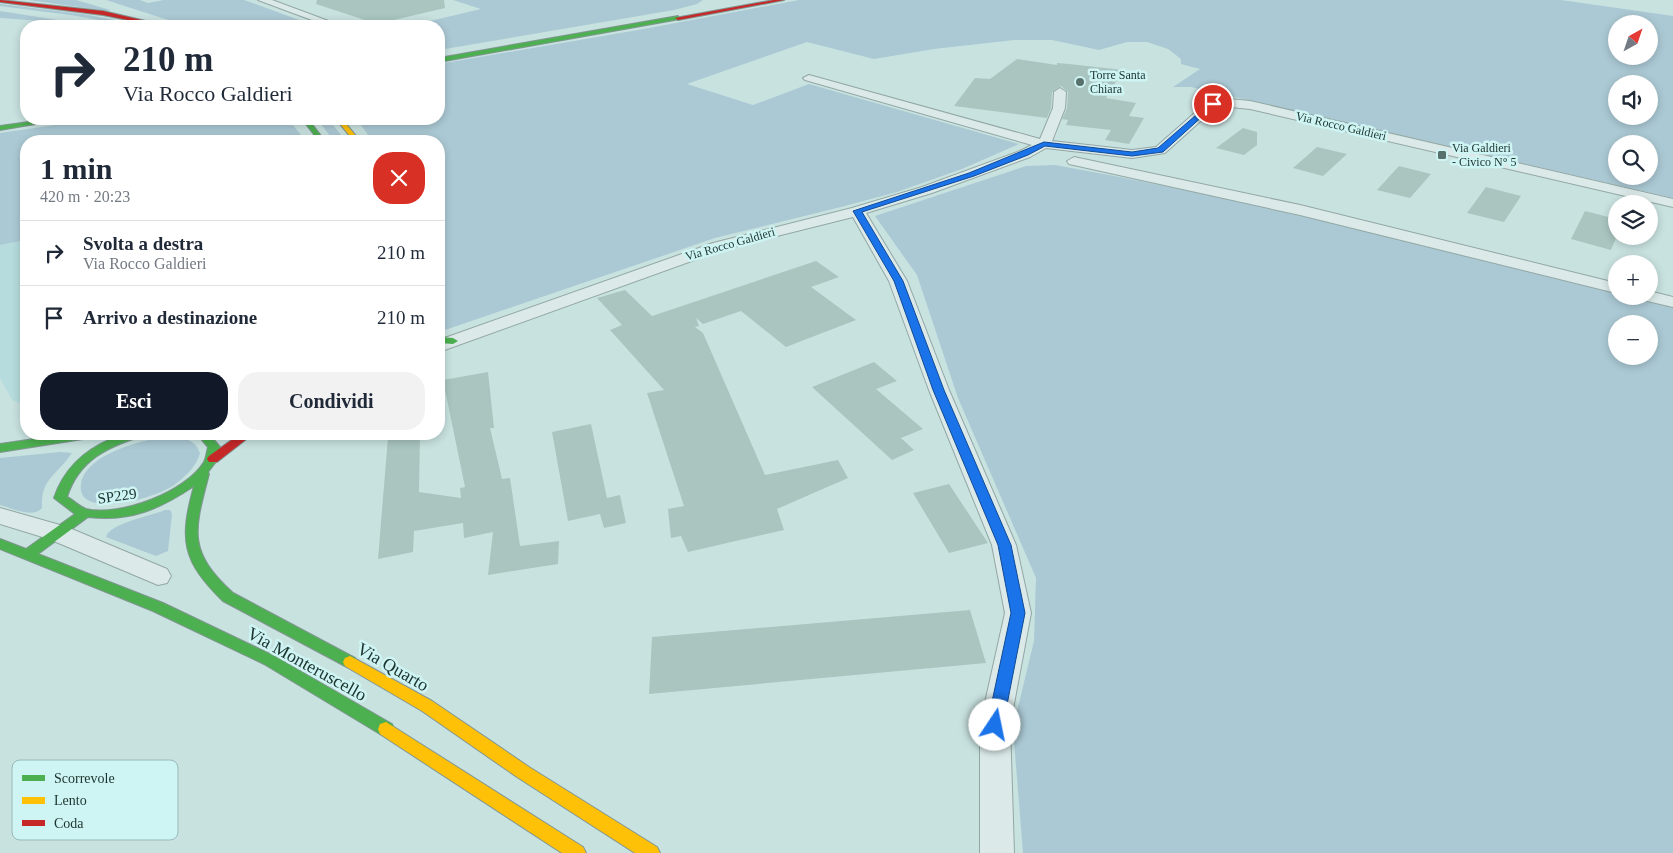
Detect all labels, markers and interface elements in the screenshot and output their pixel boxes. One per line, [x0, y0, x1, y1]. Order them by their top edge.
north arrow [1608, 15, 1658, 65]
map controls [1608, 15, 1658, 365]
icon: right [40, 40, 105, 105]
text: 210 m [123, 40, 213, 79]
place label: Torre Santa Chiara [1090, 68, 1146, 96]
button: sound [1608, 75, 1658, 125]
marker: Torre Santa Chiara [1074, 76, 1086, 88]
text: Via Rocco Galdieri [123, 81, 293, 106]
pin [1192, 83, 1234, 125]
icon: arrive [1199, 90, 1227, 118]
street label: Via Rocco Galdieri [1294, 109, 1388, 143]
button: search [1608, 135, 1658, 185]
place label: Via Galdieri - Civico N° 5 [1452, 141, 1516, 169]
marker: Via Galdieri - Civico N° 5 [1436, 149, 1448, 161]
text: 1 min [40, 152, 113, 185]
button: close [373, 152, 425, 204]
text: 420 m · 20:23 [40, 188, 130, 205]
button: layers [1608, 195, 1658, 245]
street label: Via Rocco Galdieri [684, 224, 777, 263]
text: Svolta a destra [83, 233, 203, 254]
icon: right [40, 239, 68, 267]
text: 210 m [377, 242, 425, 263]
text: Via Rocco Galdieri [83, 255, 206, 272]
button: + [1608, 255, 1658, 305]
icon: arrive [40, 304, 68, 332]
text: Arrivo a destinazione [83, 307, 257, 328]
text: 210 m [377, 307, 425, 328]
button: − [1608, 315, 1658, 365]
button: Esci [40, 372, 228, 430]
button: Condividi [238, 372, 425, 430]
street label: SP229 [96, 485, 138, 507]
street label: Via Monteruscello [244, 623, 370, 705]
street label: Via Quarto [354, 638, 432, 696]
position arrow [968, 698, 1020, 750]
legend [12, 760, 178, 840]
text: Scorrevole [54, 771, 115, 786]
text: Lento [54, 793, 87, 808]
text: Coda [54, 816, 84, 831]

